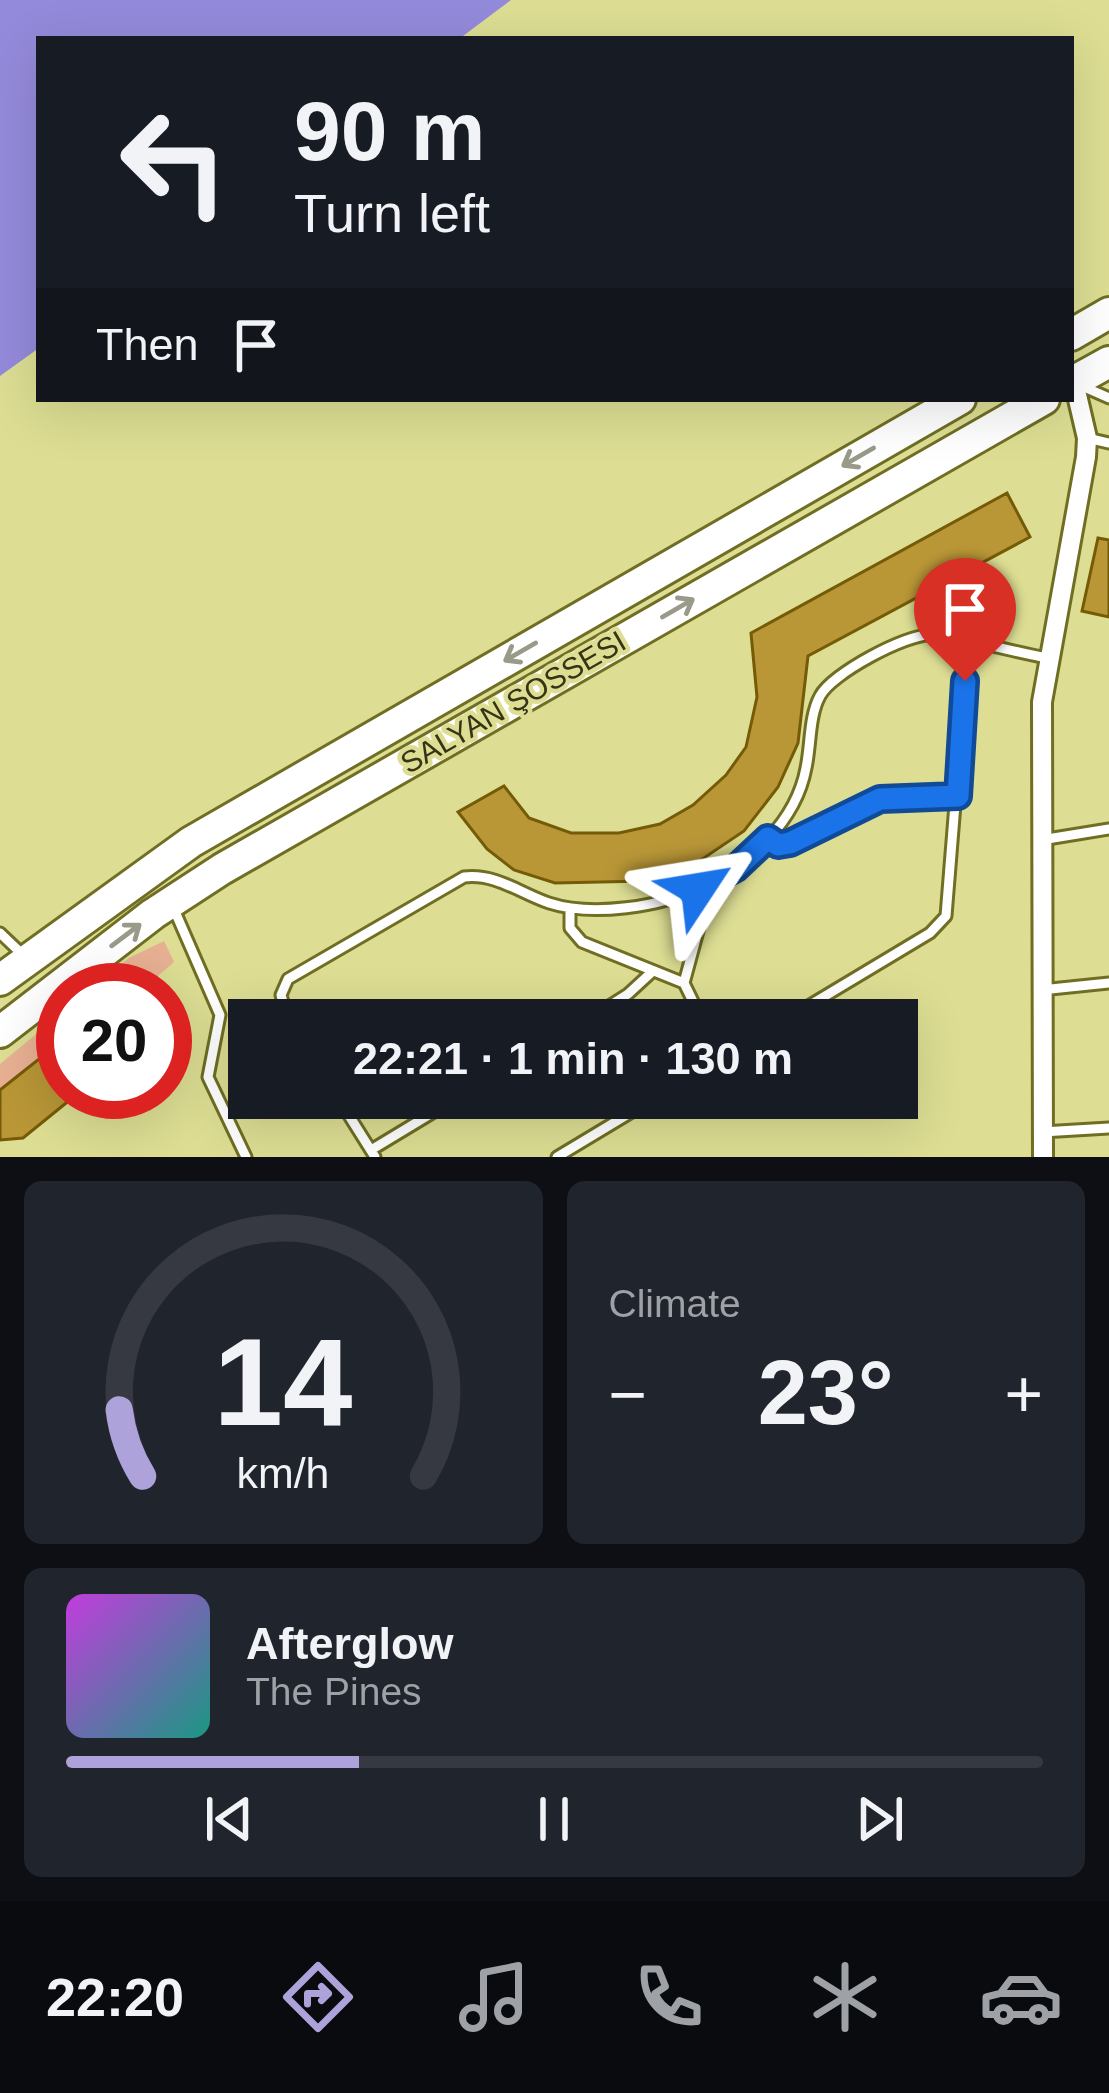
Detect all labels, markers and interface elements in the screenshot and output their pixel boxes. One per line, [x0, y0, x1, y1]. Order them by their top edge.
icon: left [96, 84, 252, 240]
text: 90 m [294, 84, 485, 178]
text: Turn left [294, 183, 490, 243]
icon: arrive [223, 312, 289, 378]
text: Then [96, 319, 199, 370]
one-way arrow [841, 446, 876, 470]
pin [914, 558, 1016, 681]
icon: arrive [932, 576, 998, 642]
one-way arrow [659, 595, 694, 619]
street label: SALYAN ŞOSSESI [395, 624, 631, 780]
one-way arrow [503, 640, 538, 664]
position arrow [635, 826, 761, 952]
one-way arrow [109, 922, 141, 948]
speed limit sign: 20 [36, 963, 192, 1119]
text: 22:21 · 1 min · 130 m [353, 1033, 793, 1084]
text: Climate [609, 1282, 741, 1325]
text: 14 [214, 1312, 353, 1451]
text: 23° [758, 1343, 894, 1443]
text: − [609, 1357, 647, 1431]
text: + [1004, 1357, 1043, 1431]
text: km/h [237, 1448, 330, 1496]
text: Afterglow [246, 1618, 454, 1669]
text: The Pines [246, 1670, 422, 1713]
icon: previous [196, 1786, 262, 1852]
icon: pause [521, 1786, 587, 1852]
icon: next [847, 1786, 913, 1852]
icon: directions [276, 1955, 360, 2039]
icon: music [452, 1955, 536, 2039]
icon: phone [627, 1955, 711, 2039]
icon: climate [803, 1955, 887, 2039]
icon: car [979, 1955, 1063, 2039]
text: 22:20 [46, 1967, 184, 2027]

